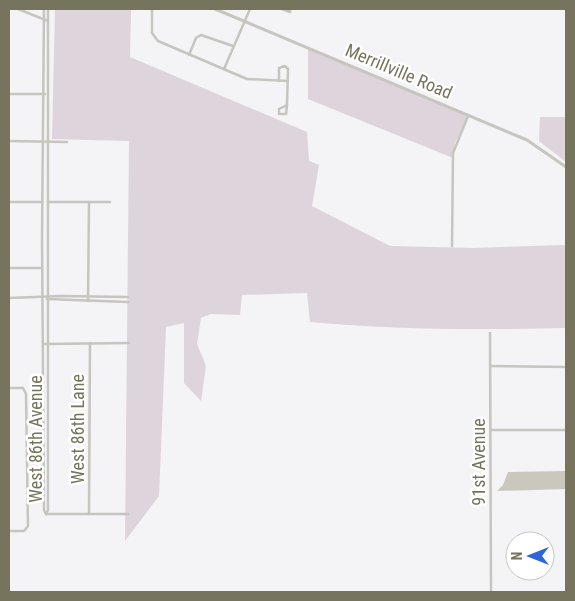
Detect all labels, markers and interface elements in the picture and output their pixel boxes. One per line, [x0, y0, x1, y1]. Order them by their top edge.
street label: Merrillville Road [342, 39, 456, 103]
street label: West 86th Lane [67, 374, 88, 484]
street label: West 86th Avenue [25, 375, 46, 503]
street label: 91st Avenue [468, 418, 489, 506]
north arrow [505, 531, 555, 581]
text: N [509, 552, 525, 560]

